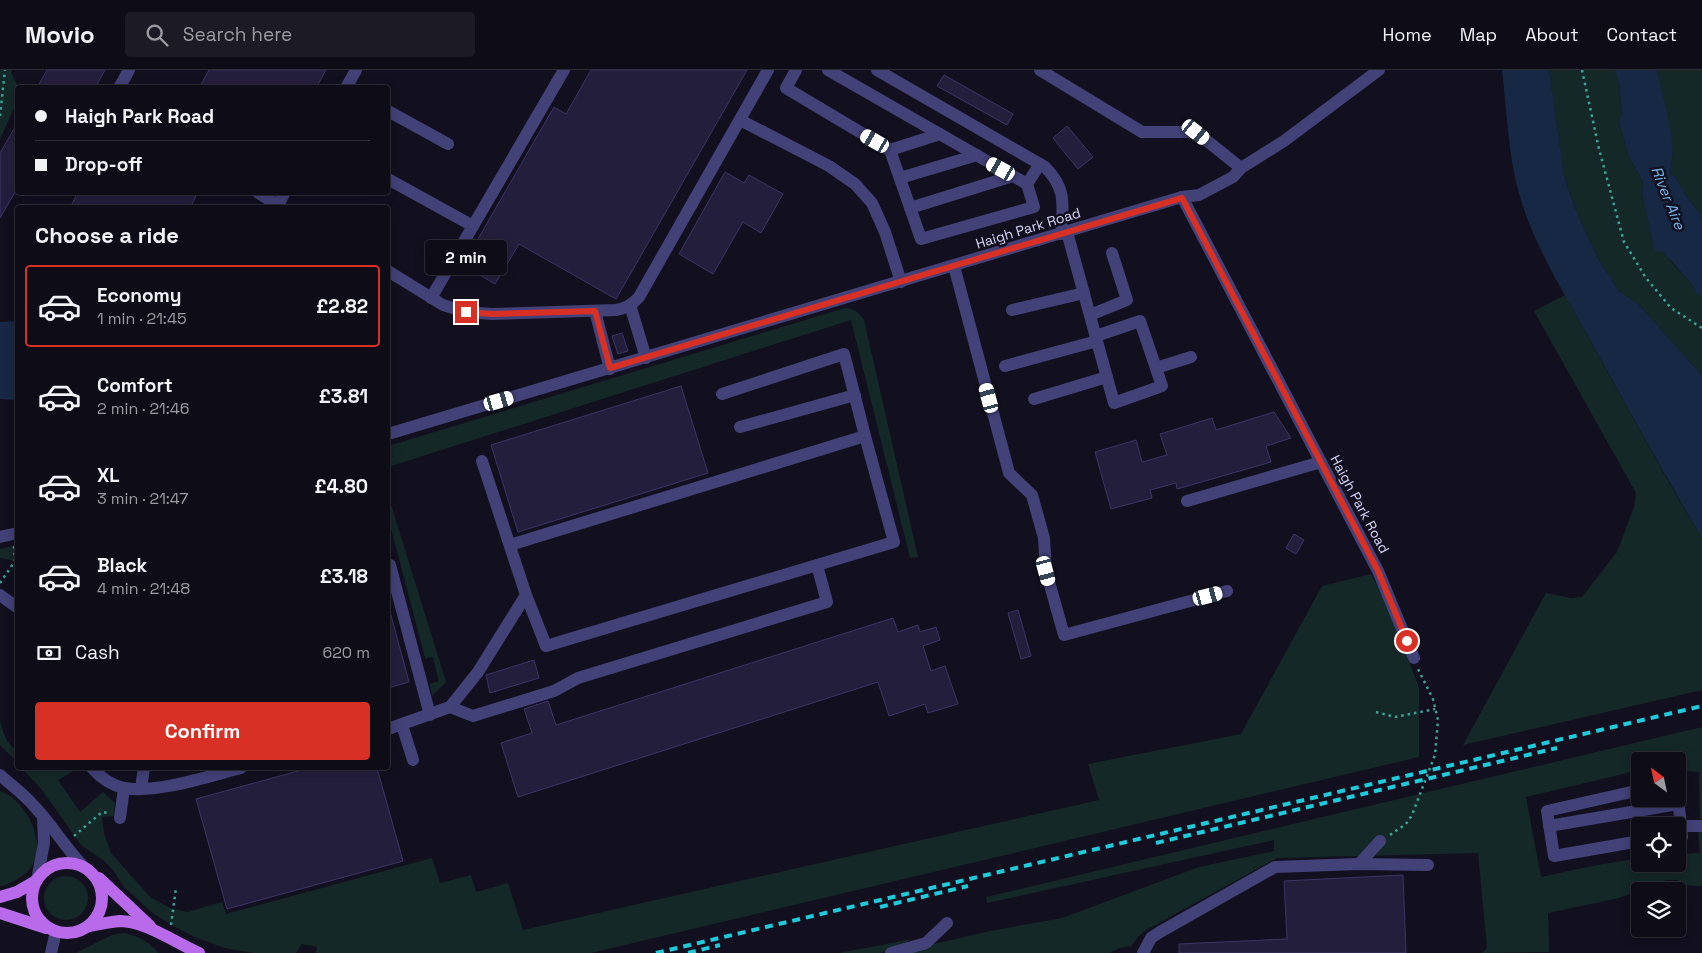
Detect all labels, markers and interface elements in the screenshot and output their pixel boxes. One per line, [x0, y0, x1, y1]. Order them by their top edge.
search box [125, 12, 475, 57]
text: Movio [25, 19, 95, 50]
icon: search [143, 21, 171, 49]
text: Search here [183, 22, 292, 47]
text: Home [1383, 23, 1432, 46]
text: Map [1460, 23, 1497, 46]
text: About [1525, 23, 1579, 46]
text: Contact [1607, 23, 1677, 46]
text: Haigh Park Road [65, 104, 214, 129]
car [1179, 117, 1212, 147]
car [858, 127, 891, 155]
text: Drop-off [65, 152, 143, 177]
car [984, 155, 1017, 183]
water label: River Aire [1647, 163, 1690, 233]
street label: Haigh Park Road [973, 203, 1083, 253]
text: Choose a ride [35, 221, 179, 249]
callout: 2 min [425, 240, 507, 274]
text: 2 min [445, 247, 487, 268]
text: Economy [97, 283, 181, 308]
icon: car [37, 284, 82, 329]
text: £2.82 [316, 294, 368, 319]
route end [455, 301, 477, 323]
text: 1 min · 21:45 [97, 308, 186, 329]
text: Comfort [97, 373, 173, 398]
icon: car [37, 374, 82, 419]
car [977, 382, 1000, 414]
text: £3.81 [319, 384, 368, 409]
car [482, 390, 515, 412]
text: 2 min · 21:46 [97, 398, 190, 419]
street label: Haigh Park Road [1326, 452, 1394, 556]
text: XL [97, 463, 120, 488]
icon: car [37, 464, 82, 509]
text: £4.80 [314, 474, 368, 499]
text: 3 min · 21:47 [97, 488, 188, 509]
text: Black [97, 553, 147, 578]
icon: car [37, 554, 82, 599]
car [1034, 555, 1057, 587]
text: £3.18 [320, 564, 368, 589]
text: 4 min · 21:48 [97, 578, 190, 599]
car [1191, 585, 1224, 607]
route start [1396, 630, 1418, 652]
icon: cash [35, 639, 63, 667]
text: Cash [75, 640, 120, 665]
text: 620 m [322, 642, 370, 663]
button: Confirm [35, 702, 370, 760]
north arrow [1631, 752, 1686, 808]
map controls [1631, 752, 1686, 937]
button: locate [1631, 817, 1686, 872]
button: layers [1631, 882, 1686, 937]

